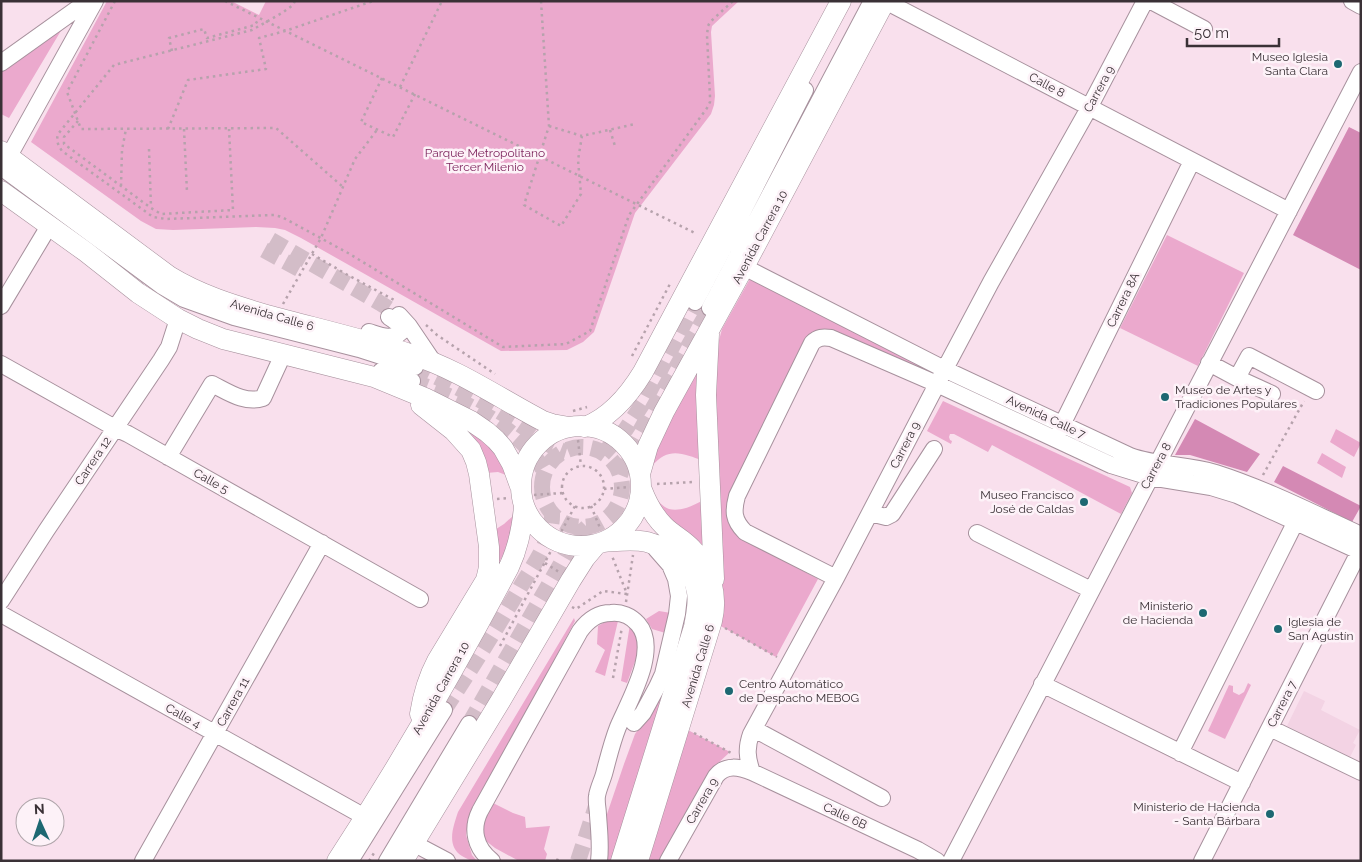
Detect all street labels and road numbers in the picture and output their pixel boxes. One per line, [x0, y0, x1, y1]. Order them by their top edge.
street label: Carrera 9 [1081, 63, 1117, 115]
street label: Calle 8 [1027, 70, 1067, 100]
street label: Avenida Carrera 10 [729, 188, 791, 286]
street label: Carrera 8A [1104, 270, 1142, 330]
street label: Avenida Calle 6 [229, 296, 315, 334]
street label: Avenida Calle 7 [1004, 393, 1088, 442]
street label: Carrera 9 [887, 419, 923, 471]
street label: Carrera 12 [72, 434, 114, 488]
street label: Carrera 8 [1138, 440, 1174, 492]
street label: Calle 5 [191, 466, 231, 497]
street label: Avenida Calle 6 [679, 623, 717, 709]
street label: Avenida Carrera 10 [410, 639, 472, 737]
street label: Carrera 11 [214, 675, 252, 729]
street label: Carrera 7 [1264, 678, 1300, 730]
street label: Calle 4 [163, 701, 203, 732]
street label: Carrera 9 [683, 775, 721, 827]
street label: Calle 6B [821, 800, 869, 832]

